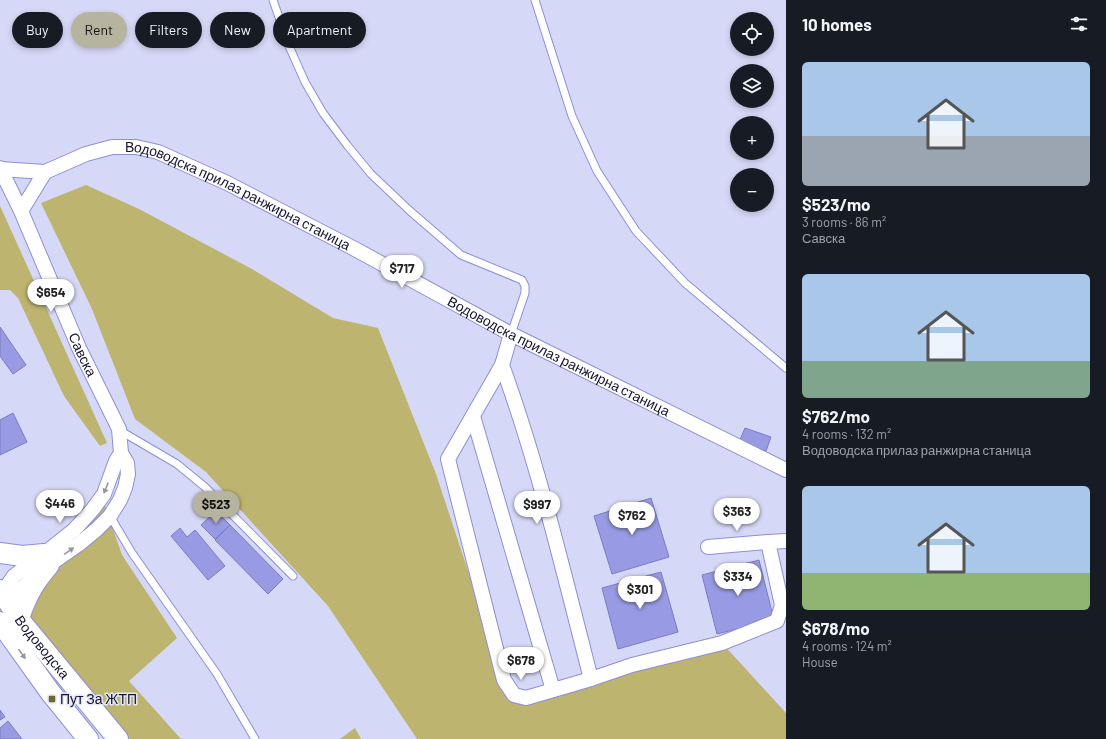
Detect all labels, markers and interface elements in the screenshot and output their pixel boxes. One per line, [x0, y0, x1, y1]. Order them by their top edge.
chip: Buy [12, 12, 63, 48]
chip: Rent [71, 12, 127, 48]
chip: Filters [135, 12, 202, 48]
chip: New [210, 12, 265, 48]
chip: Apartment [273, 12, 366, 48]
map controls [730, 12, 774, 212]
button: locate [730, 12, 774, 56]
icon: filters [1068, 13, 1090, 35]
text: 10 homes [802, 14, 872, 34]
button: layers [730, 64, 774, 108]
icon: home [910, 88, 982, 160]
button: + [730, 116, 774, 160]
street label: Водоводска прилаз ранжирна станица [125, 138, 354, 253]
button: − [730, 168, 774, 212]
text: $523/mo [802, 194, 871, 214]
text: 3 rooms · 86 m² [802, 214, 886, 230]
text: Савска [802, 230, 845, 246]
pin: $717 [378, 255, 426, 289]
text: $717 [389, 260, 415, 276]
pin: $654 [27, 279, 75, 313]
text: $654 [36, 284, 66, 300]
street label: Водоводска прилаз ранжирна станица [445, 292, 673, 419]
icon: home [910, 300, 982, 372]
street label: Савска [65, 330, 101, 379]
text: $762/mo [802, 406, 870, 426]
text: 4 rooms · 132 m² [802, 426, 891, 442]
text: Водоводска прилаз ранжирна станица [802, 442, 1031, 458]
one-way arrow [102, 483, 108, 495]
pin: $446 [36, 490, 84, 524]
pin: $523 [192, 491, 240, 525]
pin: $997 [513, 491, 561, 525]
text: $446 [45, 495, 75, 511]
text: $523 [202, 496, 230, 512]
text: $997 [523, 496, 551, 512]
pin: $363 [713, 498, 761, 532]
pin: $762 [608, 502, 656, 536]
text: $363 [723, 503, 751, 519]
text: $762 [618, 507, 646, 523]
icon: home [910, 512, 982, 584]
one-way arrow [64, 547, 75, 555]
pin: $334 [714, 563, 762, 597]
text: $334 [723, 568, 753, 584]
pin: $301 [616, 576, 664, 610]
text: $301 [627, 581, 653, 597]
street label: Водоводска [12, 612, 74, 682]
text: $678/mo [802, 618, 870, 638]
text: 4 rooms · 124 m² [802, 638, 892, 654]
pin: $678 [497, 647, 545, 681]
one-way arrow [18, 649, 27, 660]
text: $678 [507, 652, 535, 668]
text: House [802, 654, 838, 670]
place label: Пут За ЖТП [60, 690, 137, 707]
marker: Пут За ЖТП [47, 694, 57, 704]

